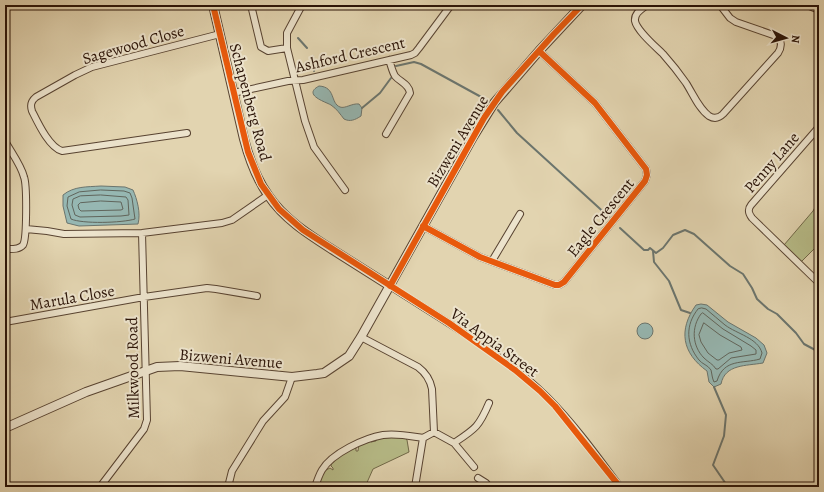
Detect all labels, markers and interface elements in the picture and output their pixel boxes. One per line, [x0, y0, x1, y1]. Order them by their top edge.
north arrow [766, 18, 806, 58]
street label: Sagewood Close [80, 20, 187, 70]
street label: Ashford Crescent [292, 32, 407, 79]
text: N [788, 34, 803, 44]
street label: Schapenberg Road [224, 41, 276, 164]
street label: Bizweni Avenue [422, 91, 494, 192]
street label: Penny Lane [739, 127, 804, 198]
street label: Eagle Crescent [562, 173, 639, 262]
street label: Marula Close [28, 280, 116, 316]
street label: Via Appia Street [445, 303, 543, 382]
street label: Milkwood Road [121, 316, 145, 419]
street label: Bizweni Avenue [178, 344, 283, 374]

